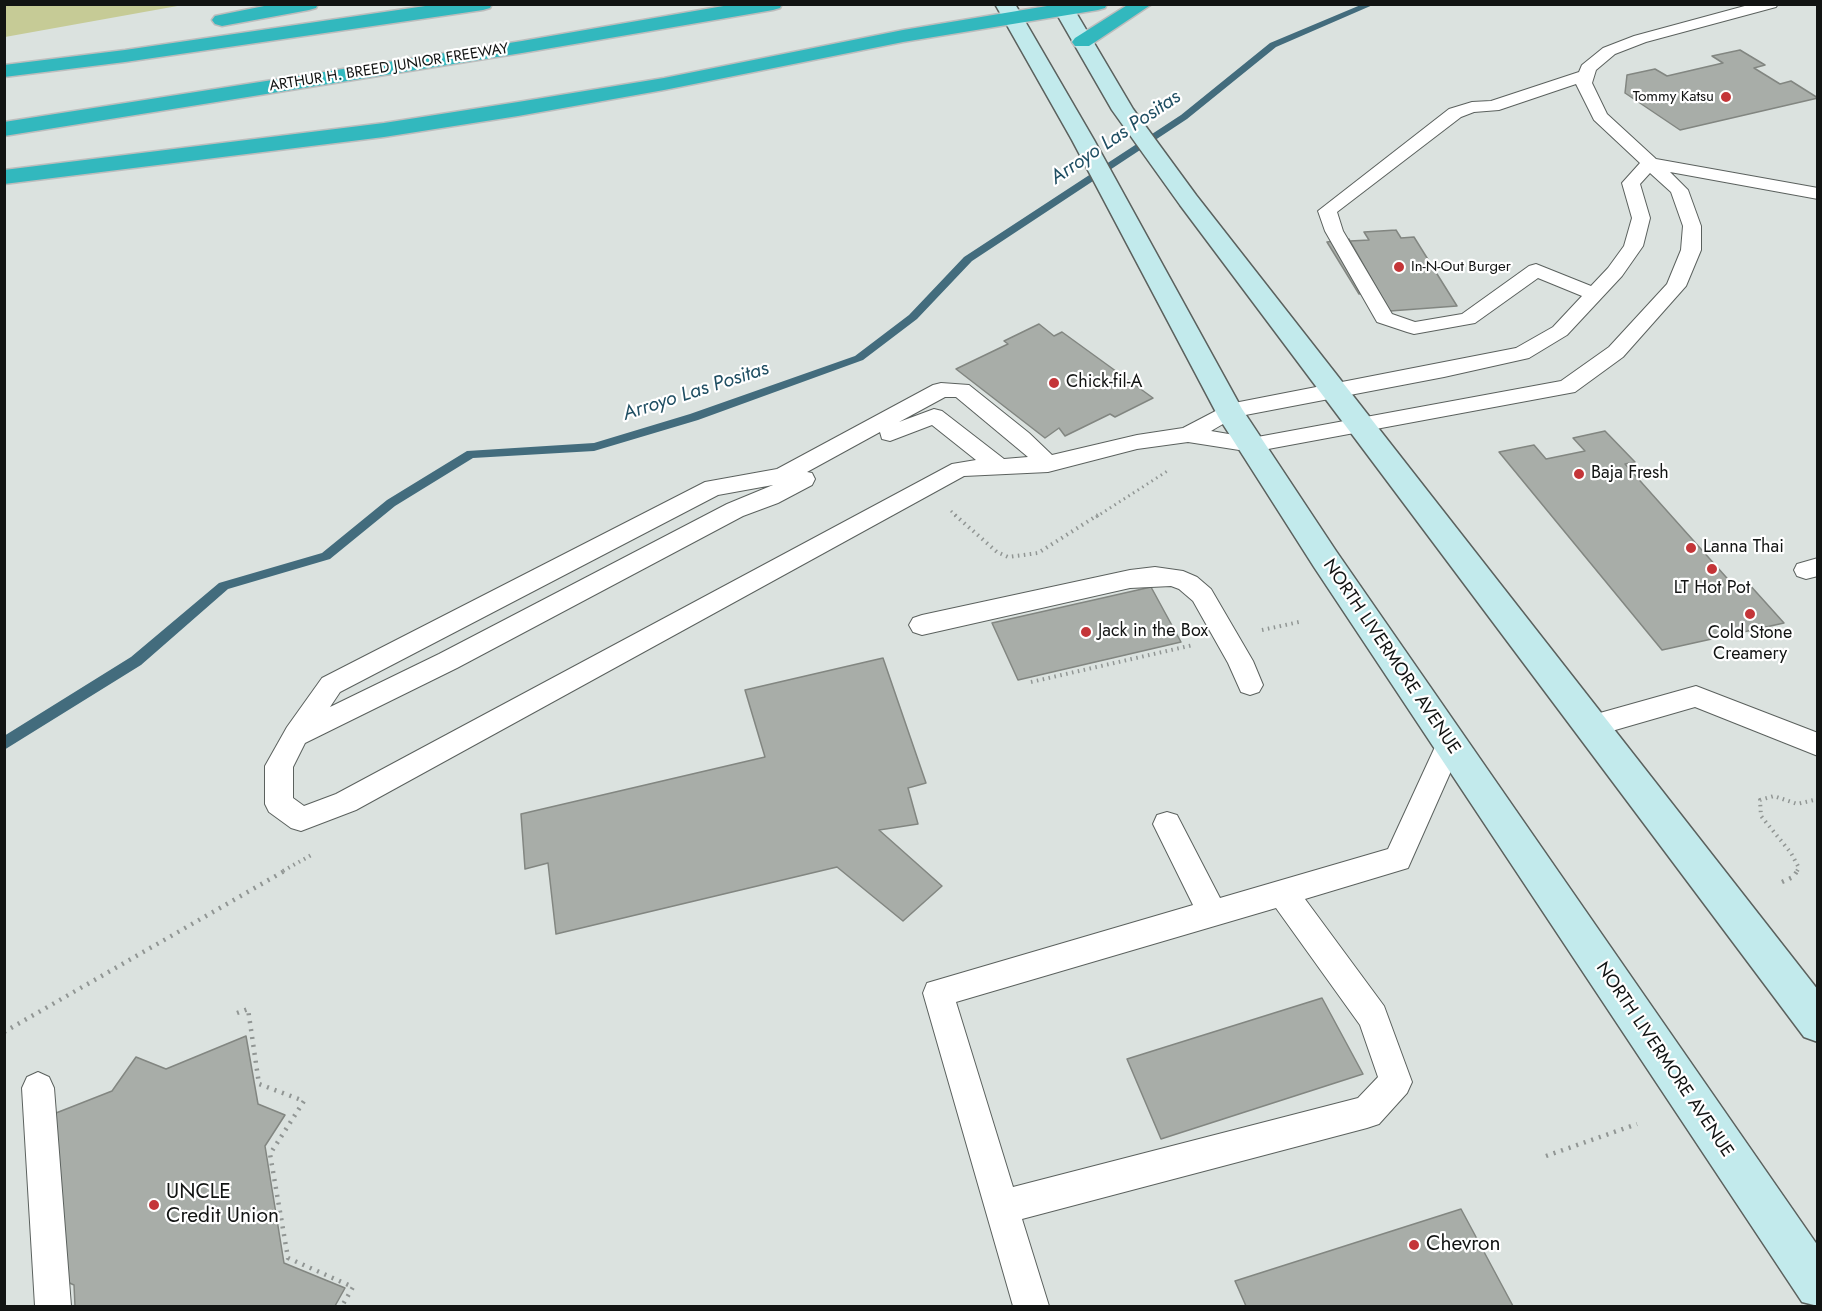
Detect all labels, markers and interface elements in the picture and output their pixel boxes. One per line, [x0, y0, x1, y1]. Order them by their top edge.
street label: ARTHUR H. BREED JUNIOR FREEWAY [268, 40, 510, 96]
water label: Arroyo Las Positas [1046, 86, 1186, 190]
place label: Tommy Katsu [1633, 88, 1714, 106]
marker: Tommy Katsu [1719, 90, 1733, 104]
place label: In-N-Out Burger [1411, 258, 1511, 276]
marker: In-N-Out Burger [1392, 260, 1406, 274]
water label: Arroyo Las Positas [620, 357, 772, 427]
place label: Chick-fil-A [1066, 372, 1142, 394]
marker: Chick-fil-A [1047, 376, 1061, 390]
place label: Baja Fresh [1591, 463, 1669, 485]
marker: Baja Fresh [1572, 467, 1586, 481]
place label: Lanna Thai [1703, 537, 1784, 559]
marker: Lanna Thai [1684, 541, 1698, 555]
street label: NORTH LIVERMORE AVENUE [1318, 555, 1464, 759]
marker: LT Hot Pot [1705, 562, 1719, 576]
place label: LT Hot Pot [1674, 578, 1750, 600]
marker: Cold Stone Creamery [1743, 607, 1757, 621]
place label: Jack in the Box [1098, 621, 1208, 643]
place label: Cold Stone Creamery [1708, 623, 1792, 666]
marker: Jack in the Box [1079, 625, 1093, 639]
street label: NORTH LIVERMORE AVENUE [1591, 958, 1737, 1162]
place label: UNCLE Credit Union [166, 1180, 279, 1230]
marker: UNCLE Credit Union [147, 1198, 161, 1212]
place label: Chevron [1426, 1232, 1501, 1258]
marker: Chevron [1407, 1238, 1421, 1252]

